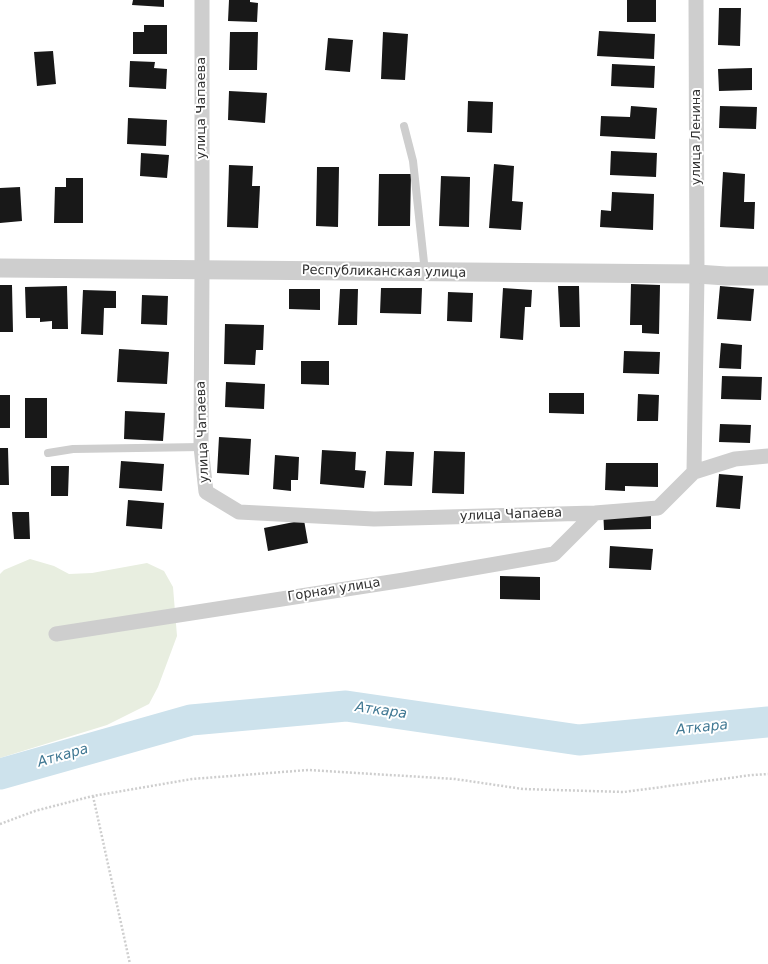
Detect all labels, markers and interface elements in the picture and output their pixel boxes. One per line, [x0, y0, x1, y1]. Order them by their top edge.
street label: улица Чапаева [194, 57, 210, 159]
street label: улица Ленина [689, 89, 705, 185]
street label: Республиканская улица [302, 263, 466, 281]
street label: улица Чапаева [193, 381, 213, 483]
street label: улица Чапаева [460, 505, 562, 525]
street label: Горная улица [286, 575, 382, 605]
water label: Аткара [354, 699, 408, 723]
water label: Аткара [675, 717, 729, 739]
water label: Аткара [36, 741, 90, 771]

